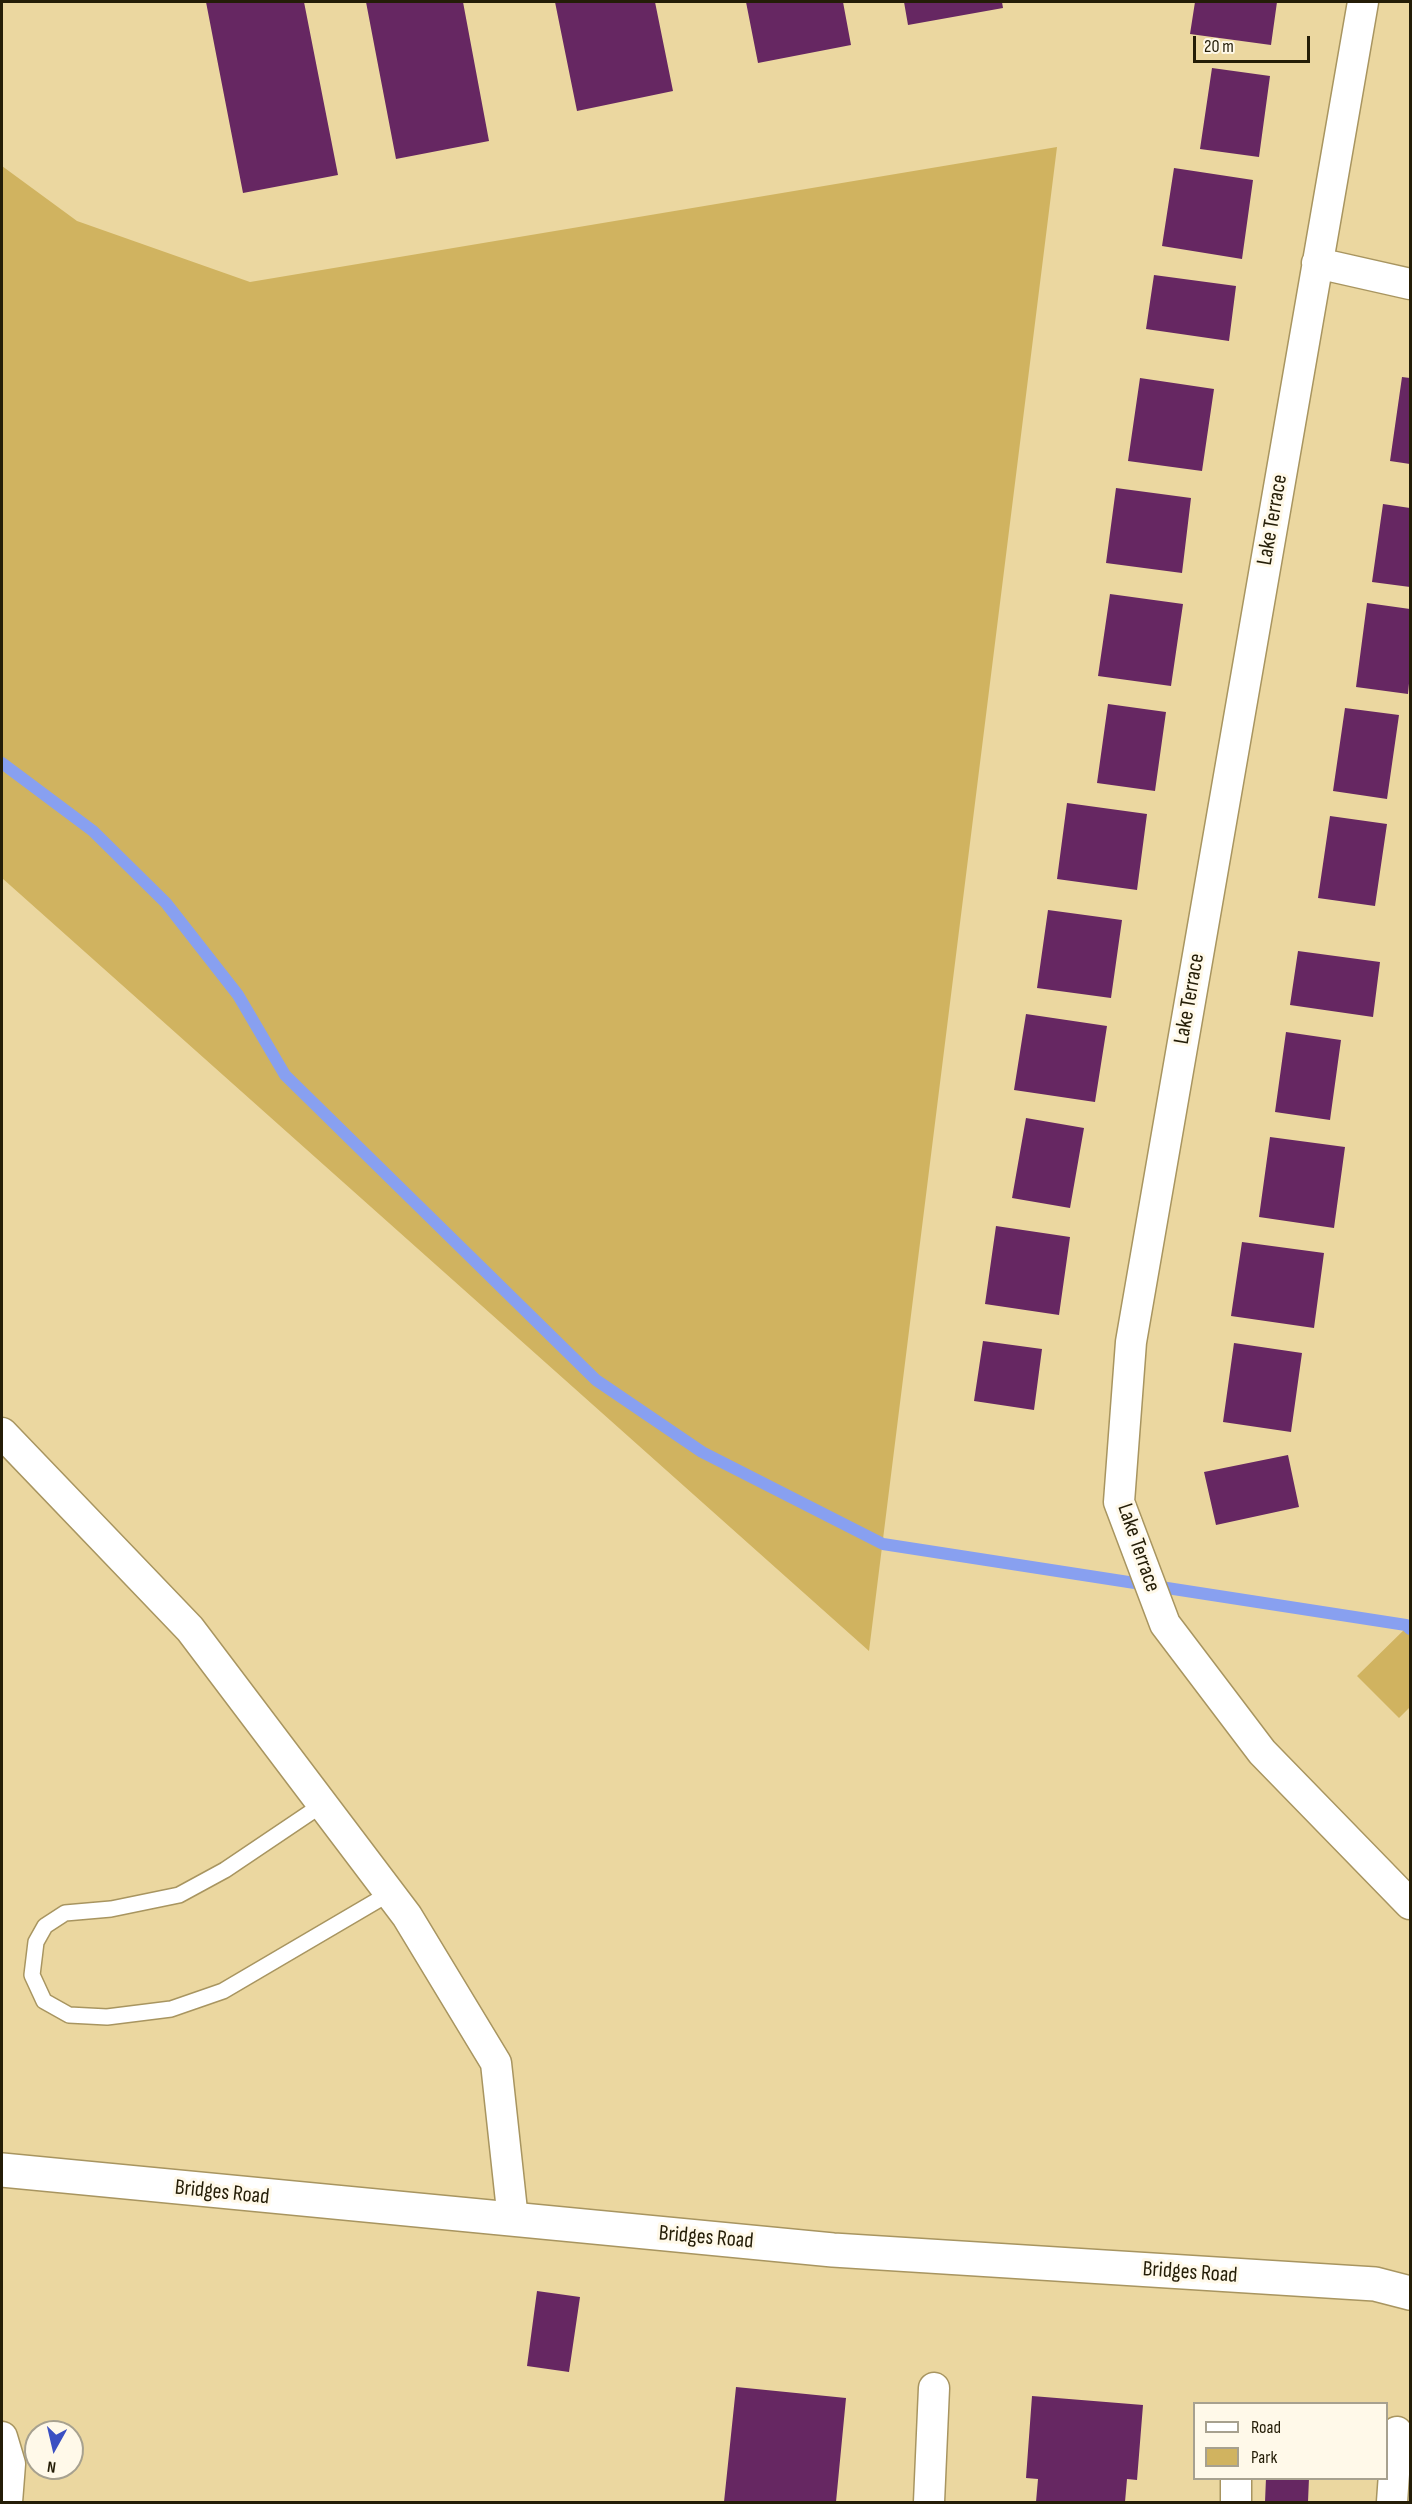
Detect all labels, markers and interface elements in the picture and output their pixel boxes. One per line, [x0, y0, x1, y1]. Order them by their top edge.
scale bar [1196, 24, 1313, 62]
text: 20 m [1204, 36, 1234, 57]
street label: Lake Terrace [1252, 473, 1294, 567]
street label: Lake Terrace [1169, 952, 1211, 1046]
street label: Lake Terrace [1111, 1500, 1165, 1596]
street label: Bridges Road [173, 2175, 271, 2211]
street label: Bridges Road [658, 2221, 754, 2255]
street label: Bridges Road [1142, 2257, 1238, 2289]
legend [1193, 2402, 1388, 2480]
text: Road [1251, 2417, 1281, 2438]
north arrow [24, 2420, 84, 2480]
text: Park [1251, 2447, 1277, 2468]
text: N [46, 2456, 57, 2476]

